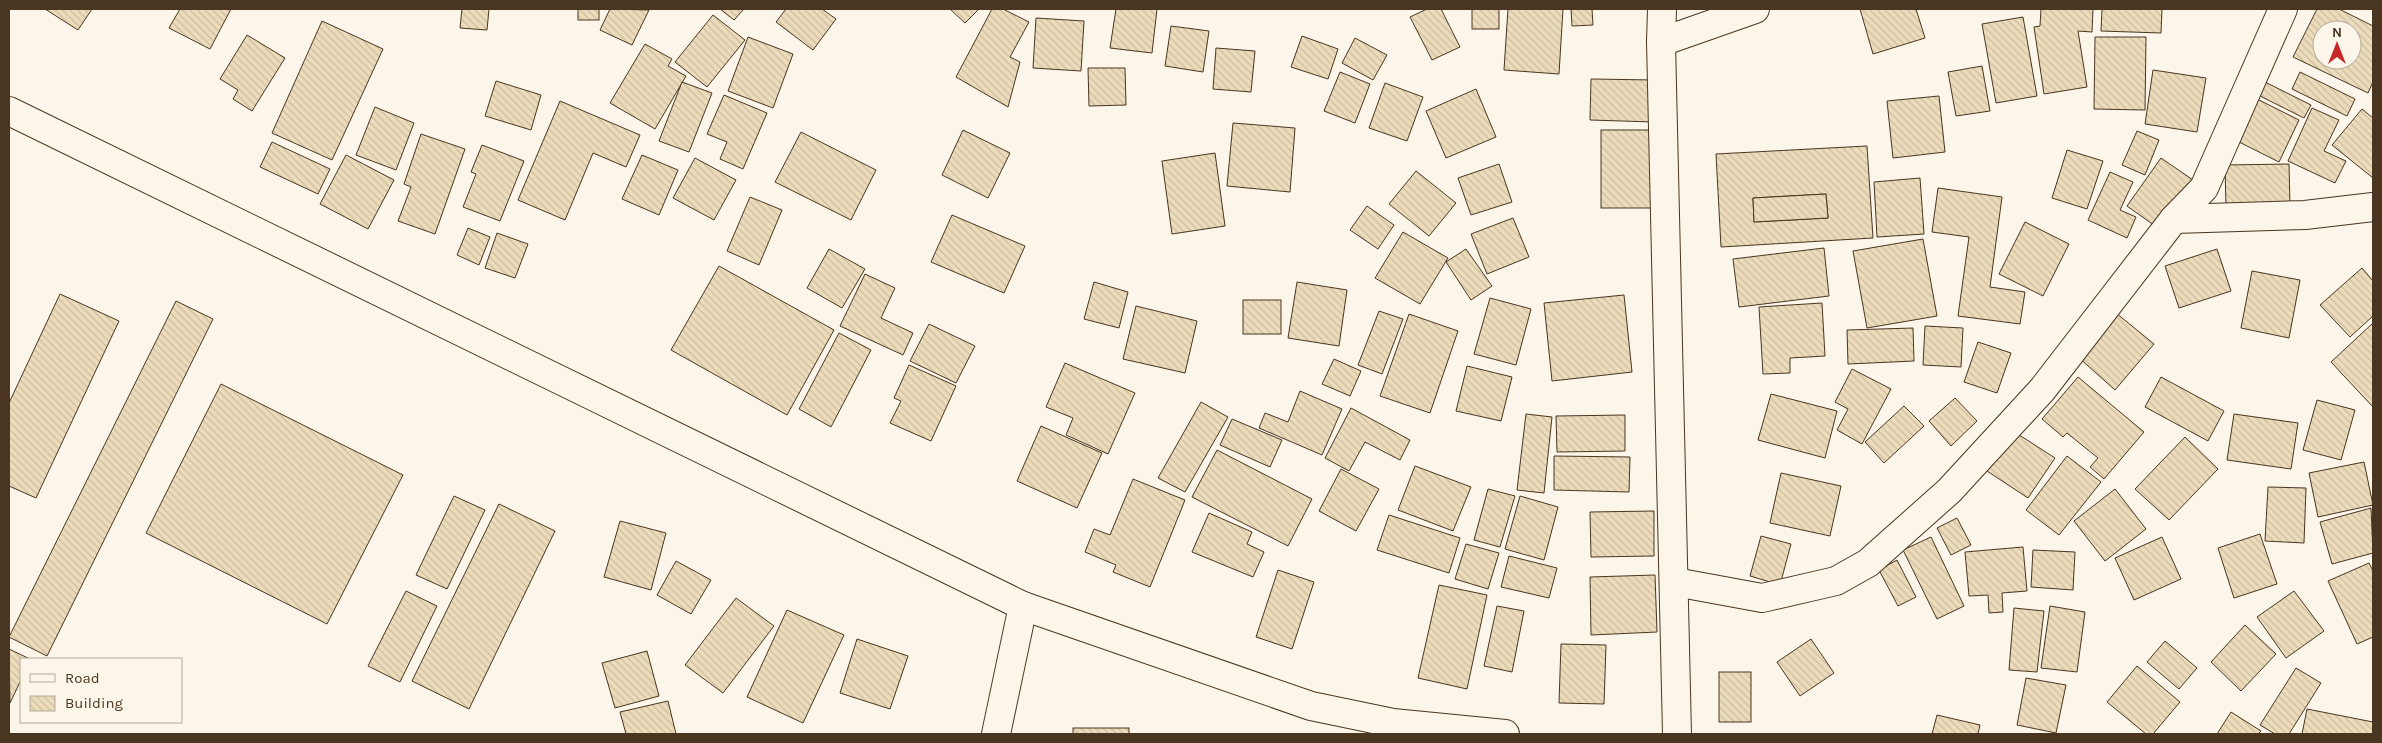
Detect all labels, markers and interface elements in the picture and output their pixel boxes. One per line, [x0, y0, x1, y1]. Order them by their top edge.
north arrow [2312, 20, 2362, 70]
text: N [2332, 24, 2342, 41]
legend [20, 658, 182, 723]
text: Road [65, 669, 100, 687]
text: Building [65, 694, 123, 712]

